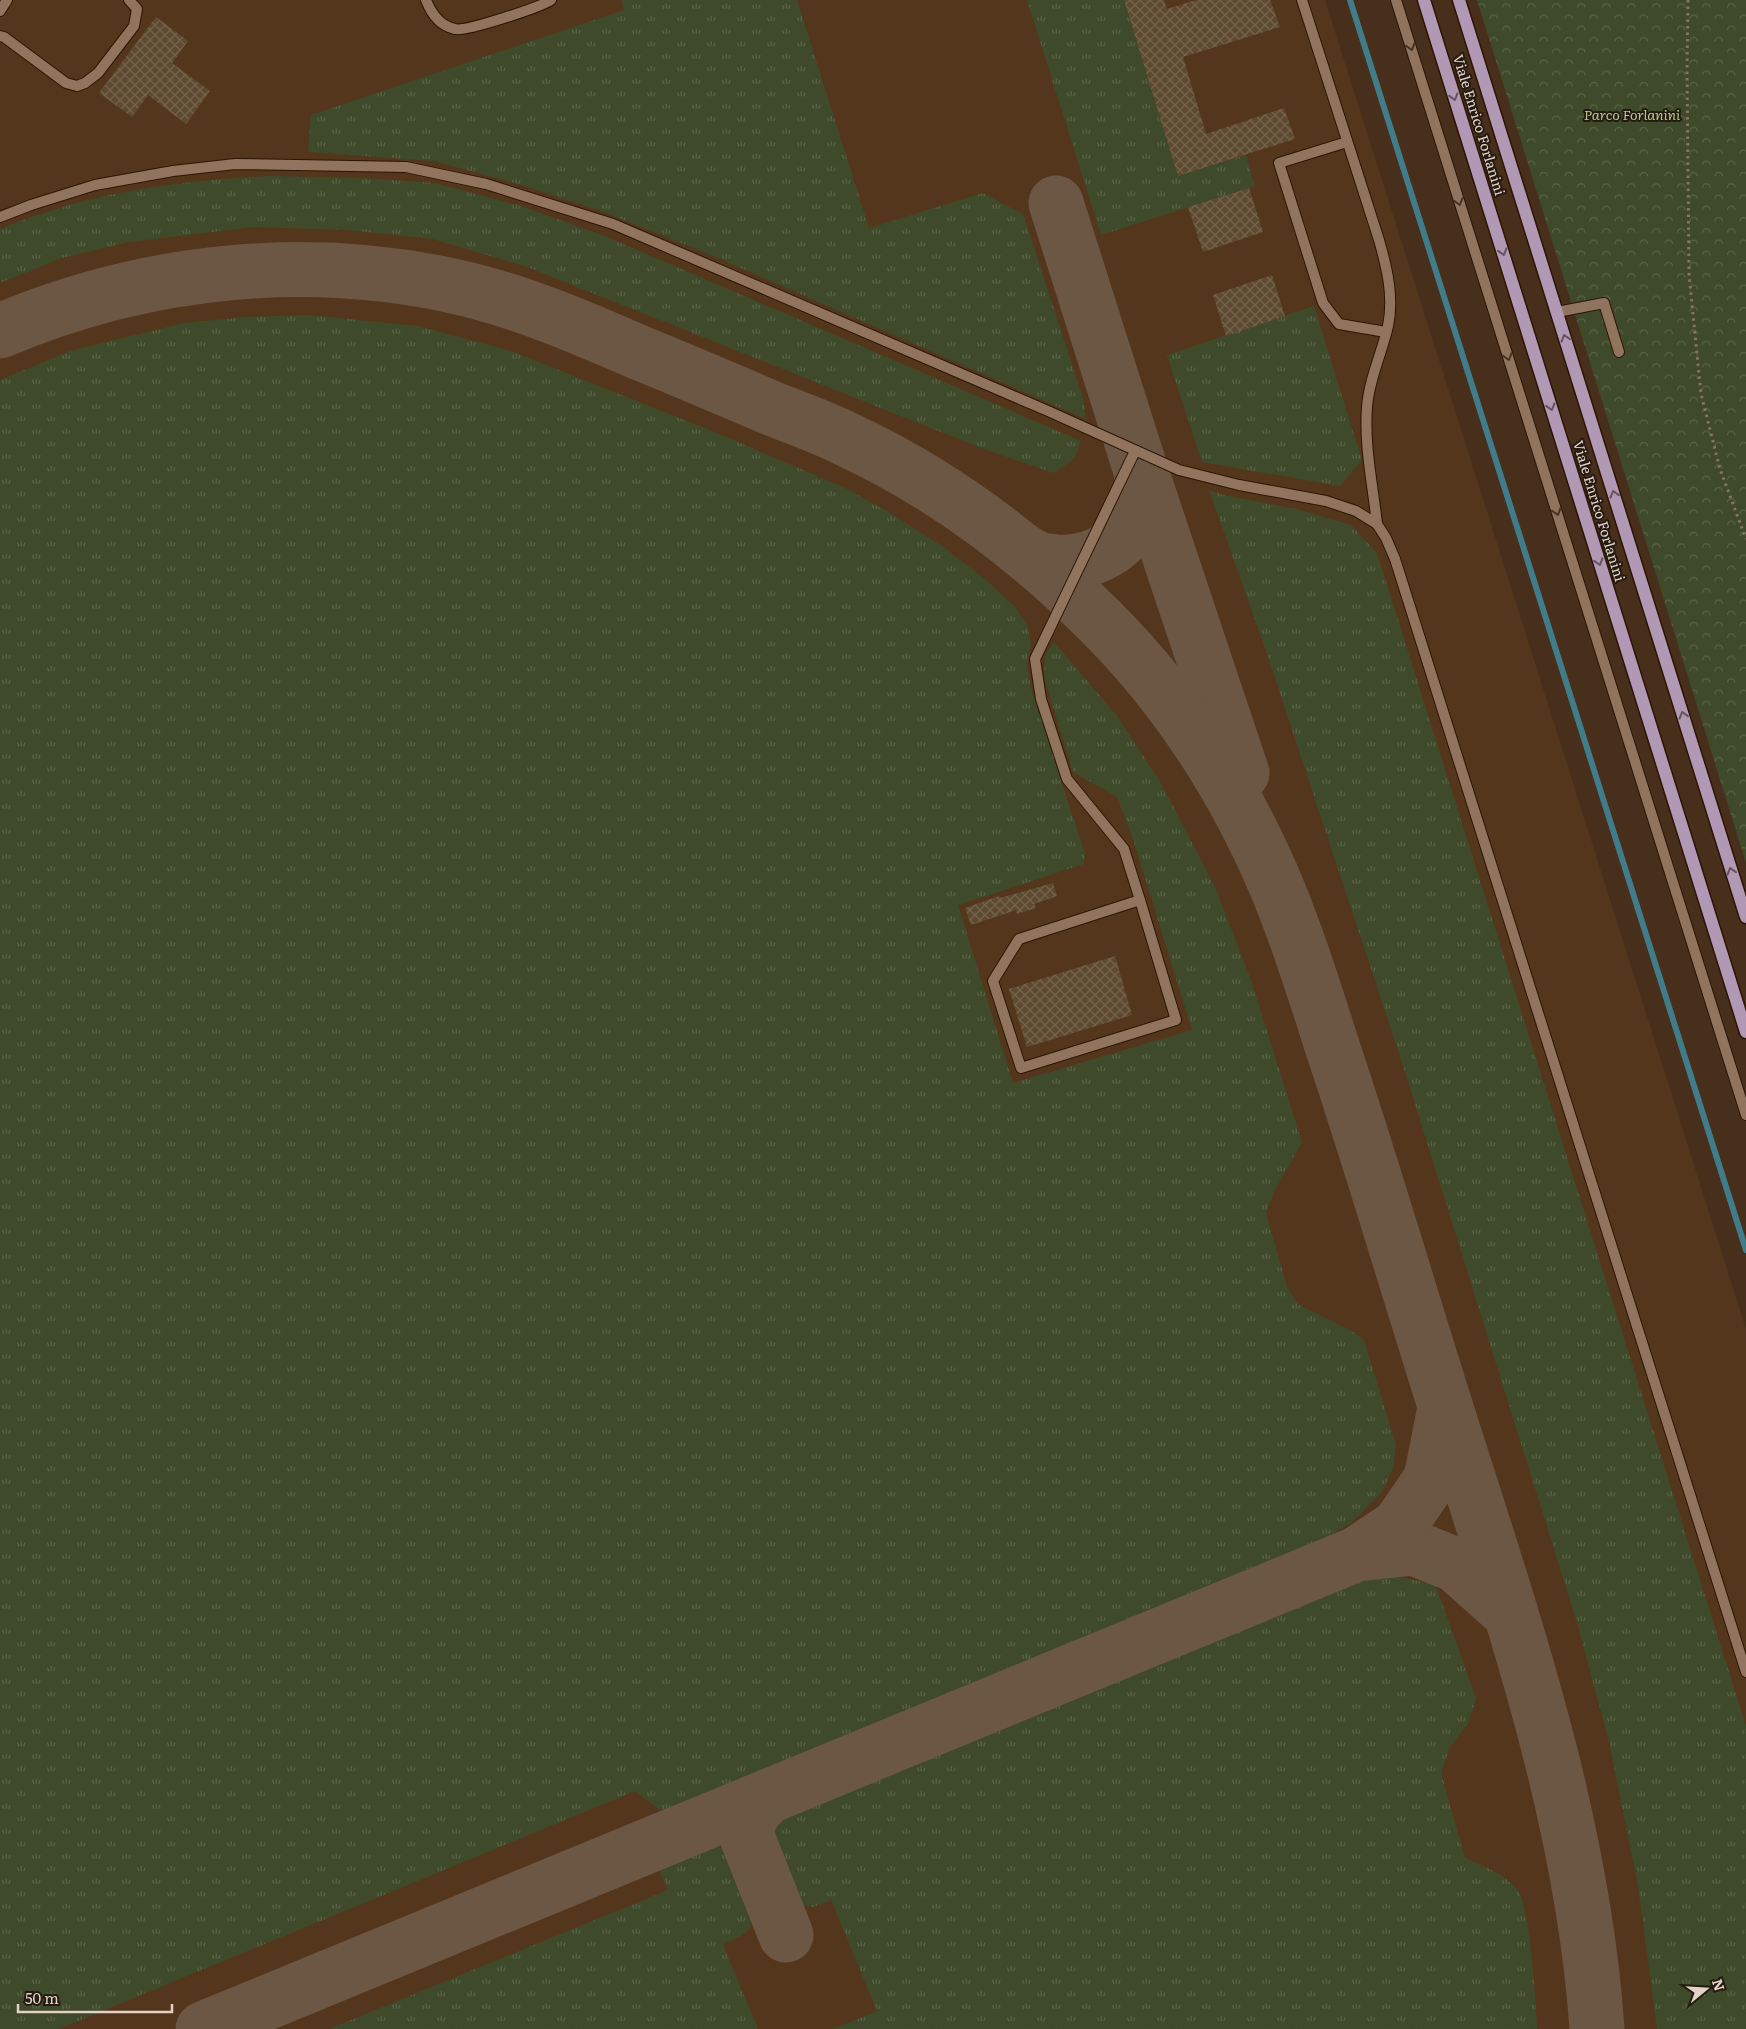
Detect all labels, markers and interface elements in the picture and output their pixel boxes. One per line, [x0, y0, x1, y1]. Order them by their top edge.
one-way arrow [1405, 42, 1415, 50]
street label: Viale Enrico Forlanini [1449, 52, 1511, 198]
one-way arrow [1449, 92, 1459, 100]
park label: Parco Forlanini [1584, 104, 1681, 124]
one-way arrow [1454, 197, 1464, 205]
one-way arrow [1497, 247, 1507, 255]
one-way arrow [1561, 335, 1571, 343]
one-way arrow [1503, 352, 1513, 360]
one-way arrow [1545, 402, 1555, 411]
street label: Viale Enrico Forlanini [1569, 438, 1631, 584]
one-way arrow [1609, 490, 1619, 498]
one-way arrow [1551, 507, 1561, 515]
one-way arrow [1594, 557, 1604, 566]
one-way arrow [1679, 712, 1689, 720]
one-way arrow [1727, 867, 1737, 875]
north arrow [1681, 1964, 1731, 2014]
text: N [1708, 1976, 1731, 1994]
scale bar [18, 1982, 171, 2014]
text: 50 m [25, 1986, 59, 2009]

